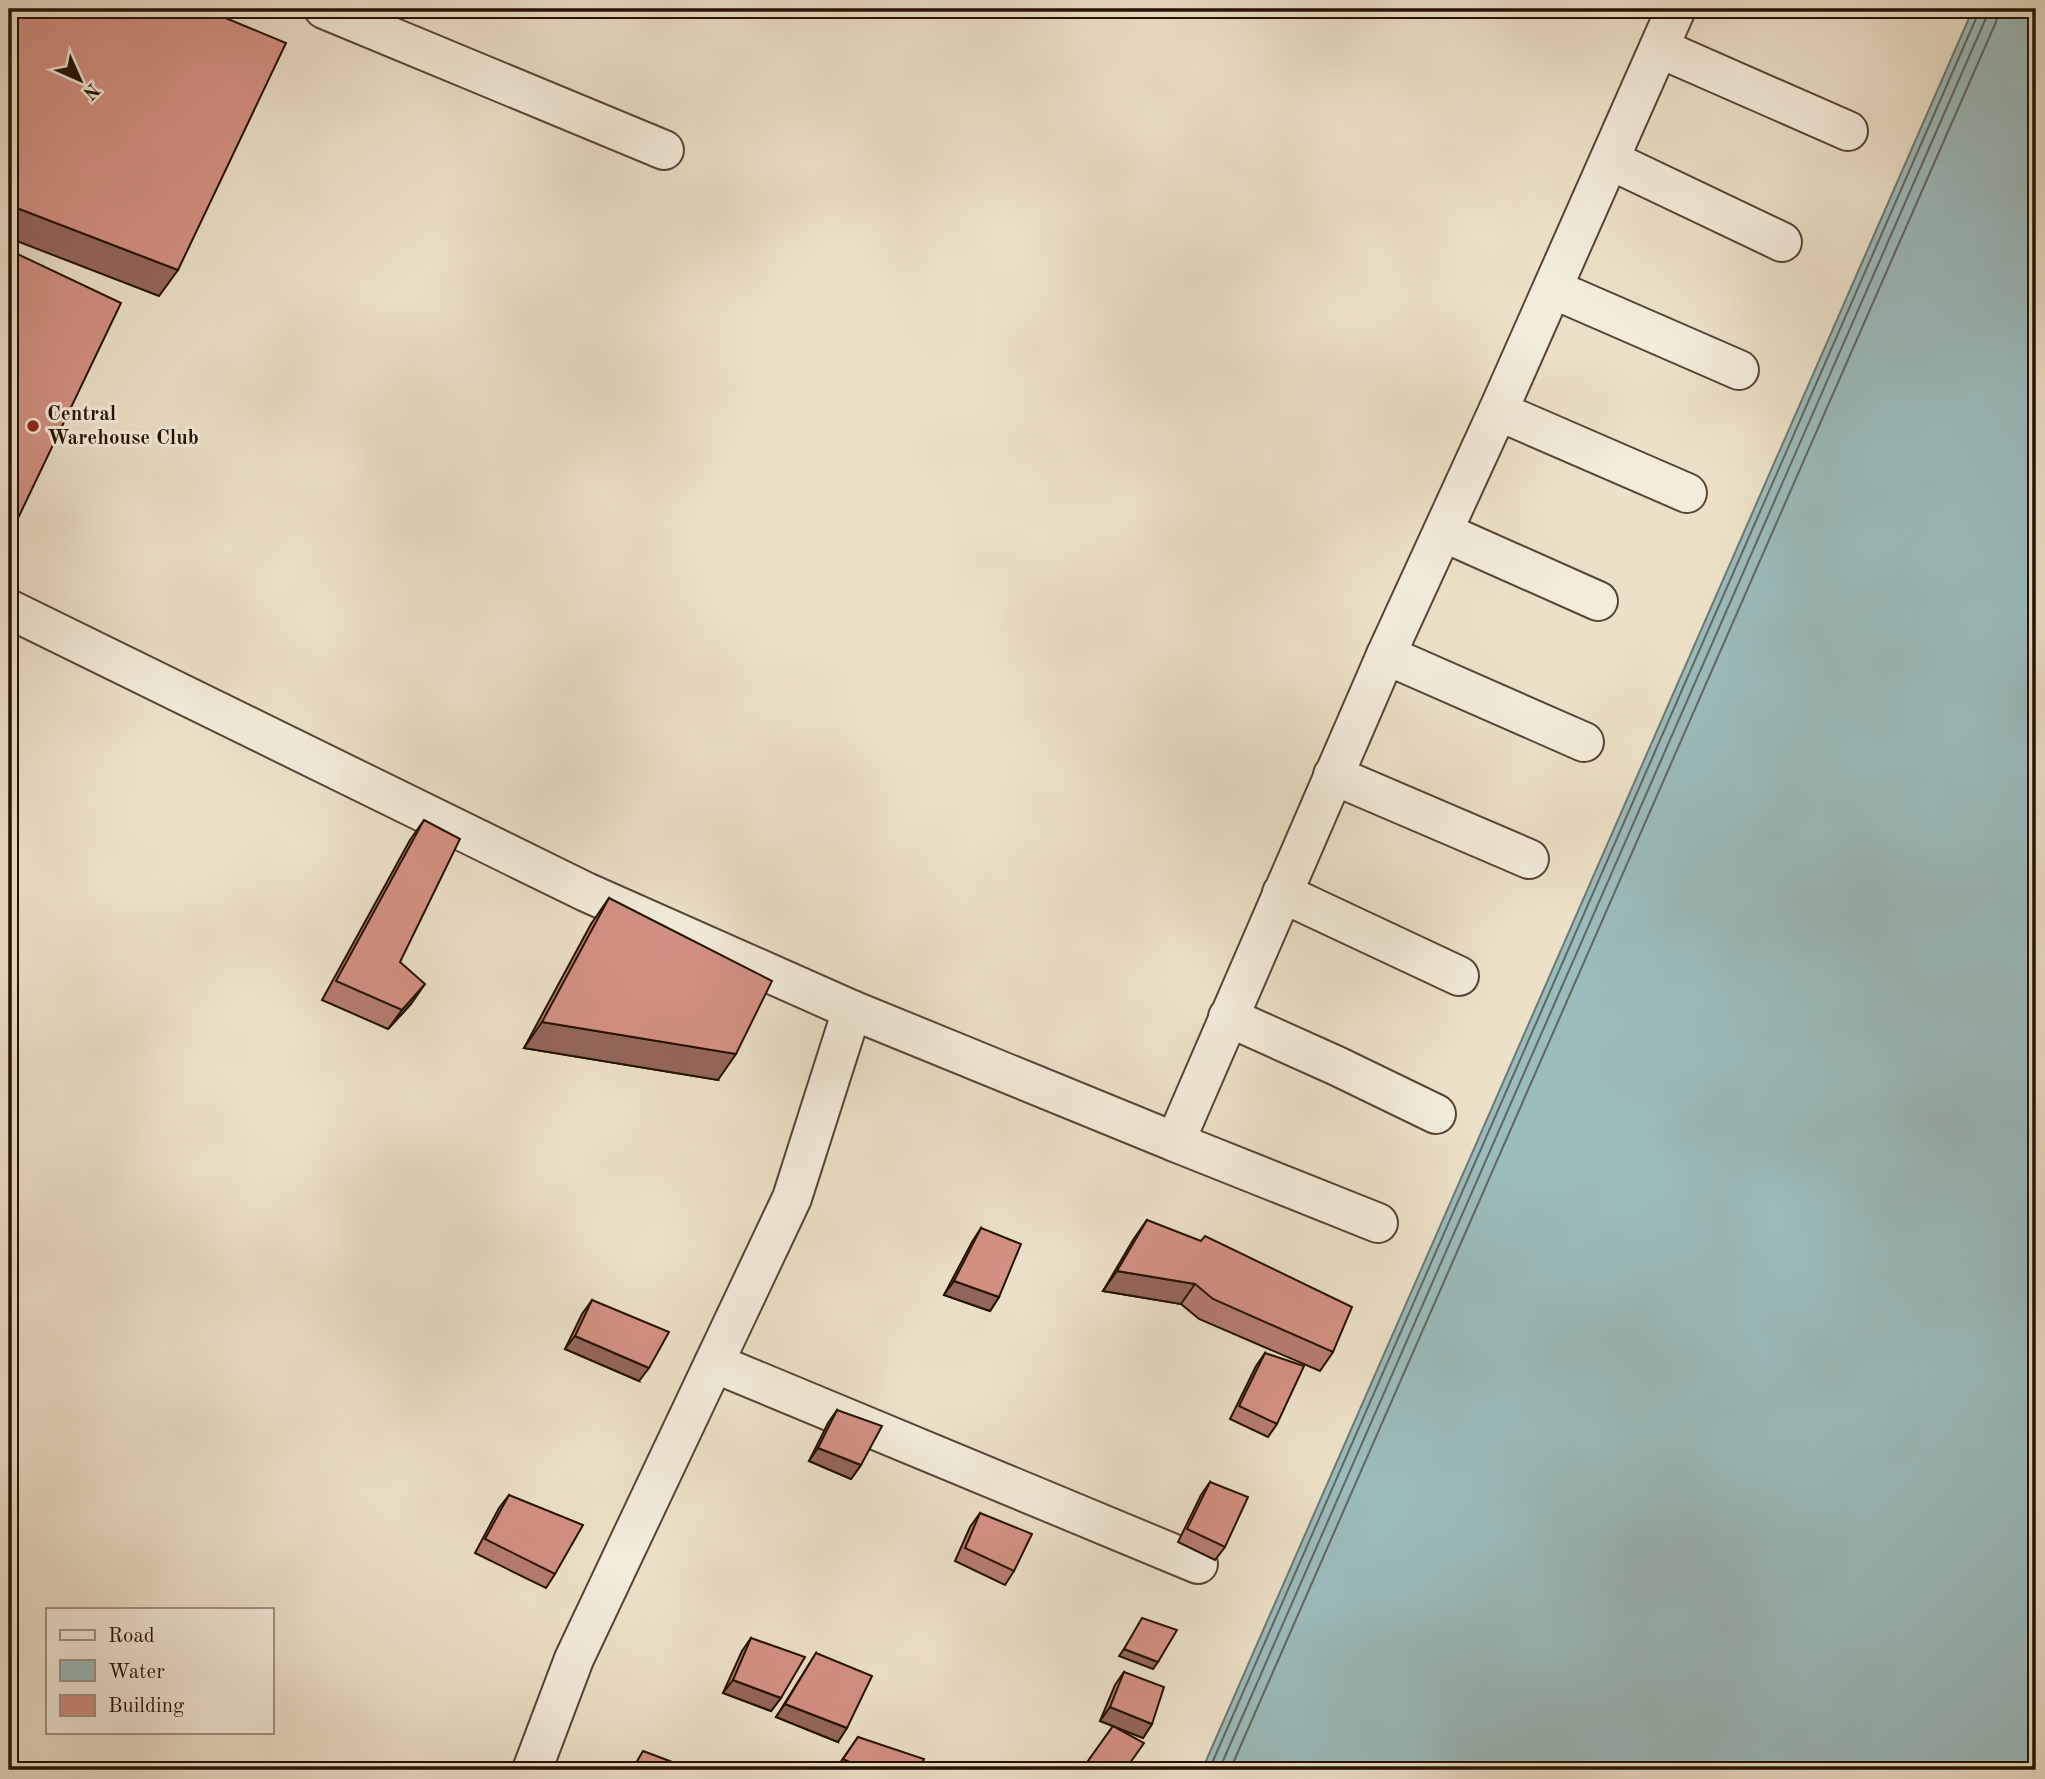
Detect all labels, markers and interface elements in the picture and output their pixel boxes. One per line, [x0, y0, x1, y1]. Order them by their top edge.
north arrow [46, 46, 116, 116]
text: N [78, 78, 102, 102]
place label: Central Warehouse Club [47, 404, 199, 449]
marker: Central Warehouse Club [25, 418, 41, 434]
legend [46, 1608, 273, 1734]
text: Road [108, 1626, 155, 1647]
text: Water [108, 1662, 165, 1683]
text: Building [108, 1696, 185, 1717]

